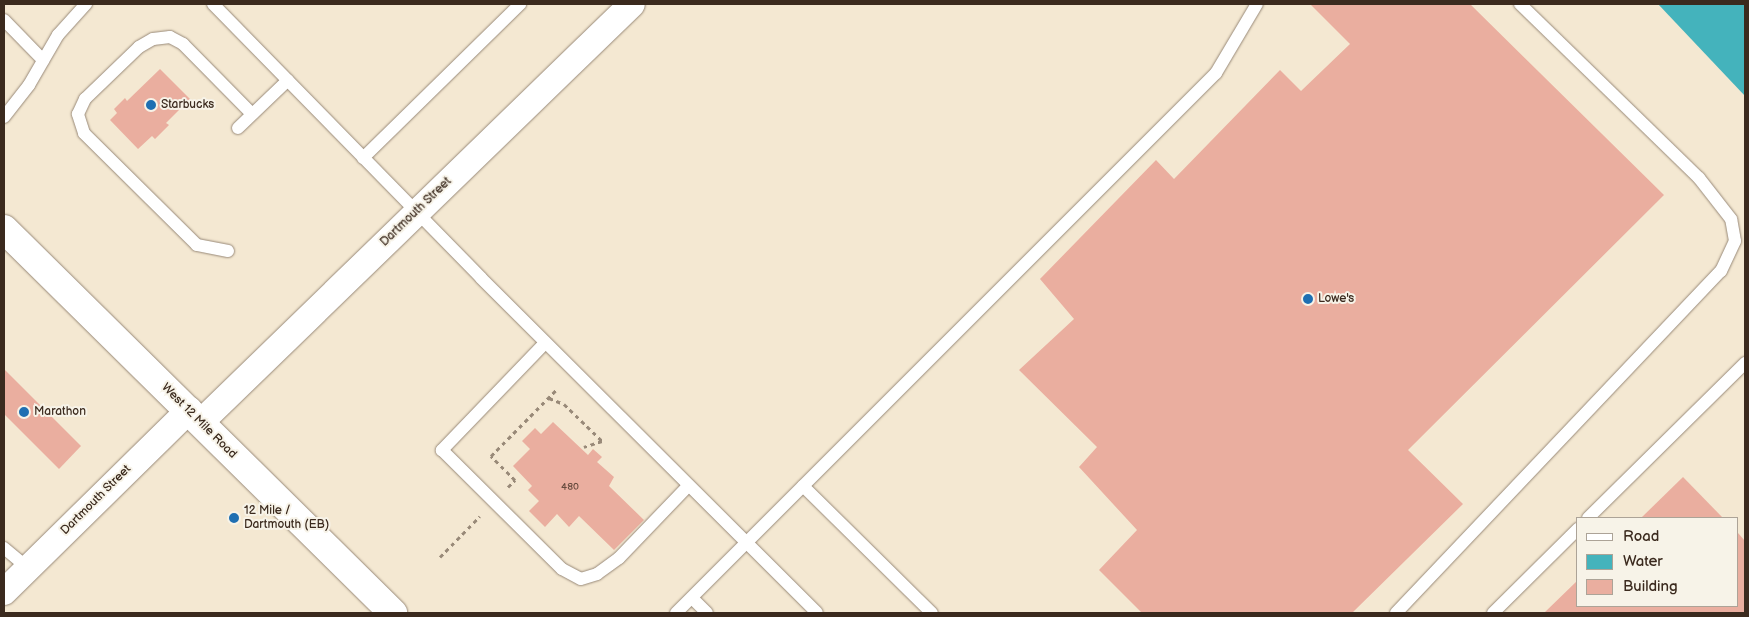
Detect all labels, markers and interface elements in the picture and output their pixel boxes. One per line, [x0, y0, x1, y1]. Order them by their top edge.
place label: Starbucks [161, 98, 214, 112]
marker: Starbucks [145, 99, 157, 111]
street label: Dartmouth Street [377, 174, 455, 250]
place label: Lowe's [1318, 292, 1354, 306]
marker: Lowe's [1302, 293, 1314, 305]
street label: West 12 Mile Road [158, 380, 240, 462]
place label: Marathon [34, 405, 86, 419]
marker: Marathon [18, 406, 30, 418]
street label: Dartmouth Street [58, 462, 134, 538]
house number: 480 [561, 482, 579, 494]
place label: 12 Mile / Dartmouth (EB) [244, 504, 329, 532]
marker: 12 Mile / Dartmouth (EB) [228, 512, 240, 524]
legend [1576, 517, 1739, 607]
text: Road [1623, 527, 1659, 546]
text: Water [1623, 552, 1663, 571]
text: Building [1623, 577, 1678, 596]

